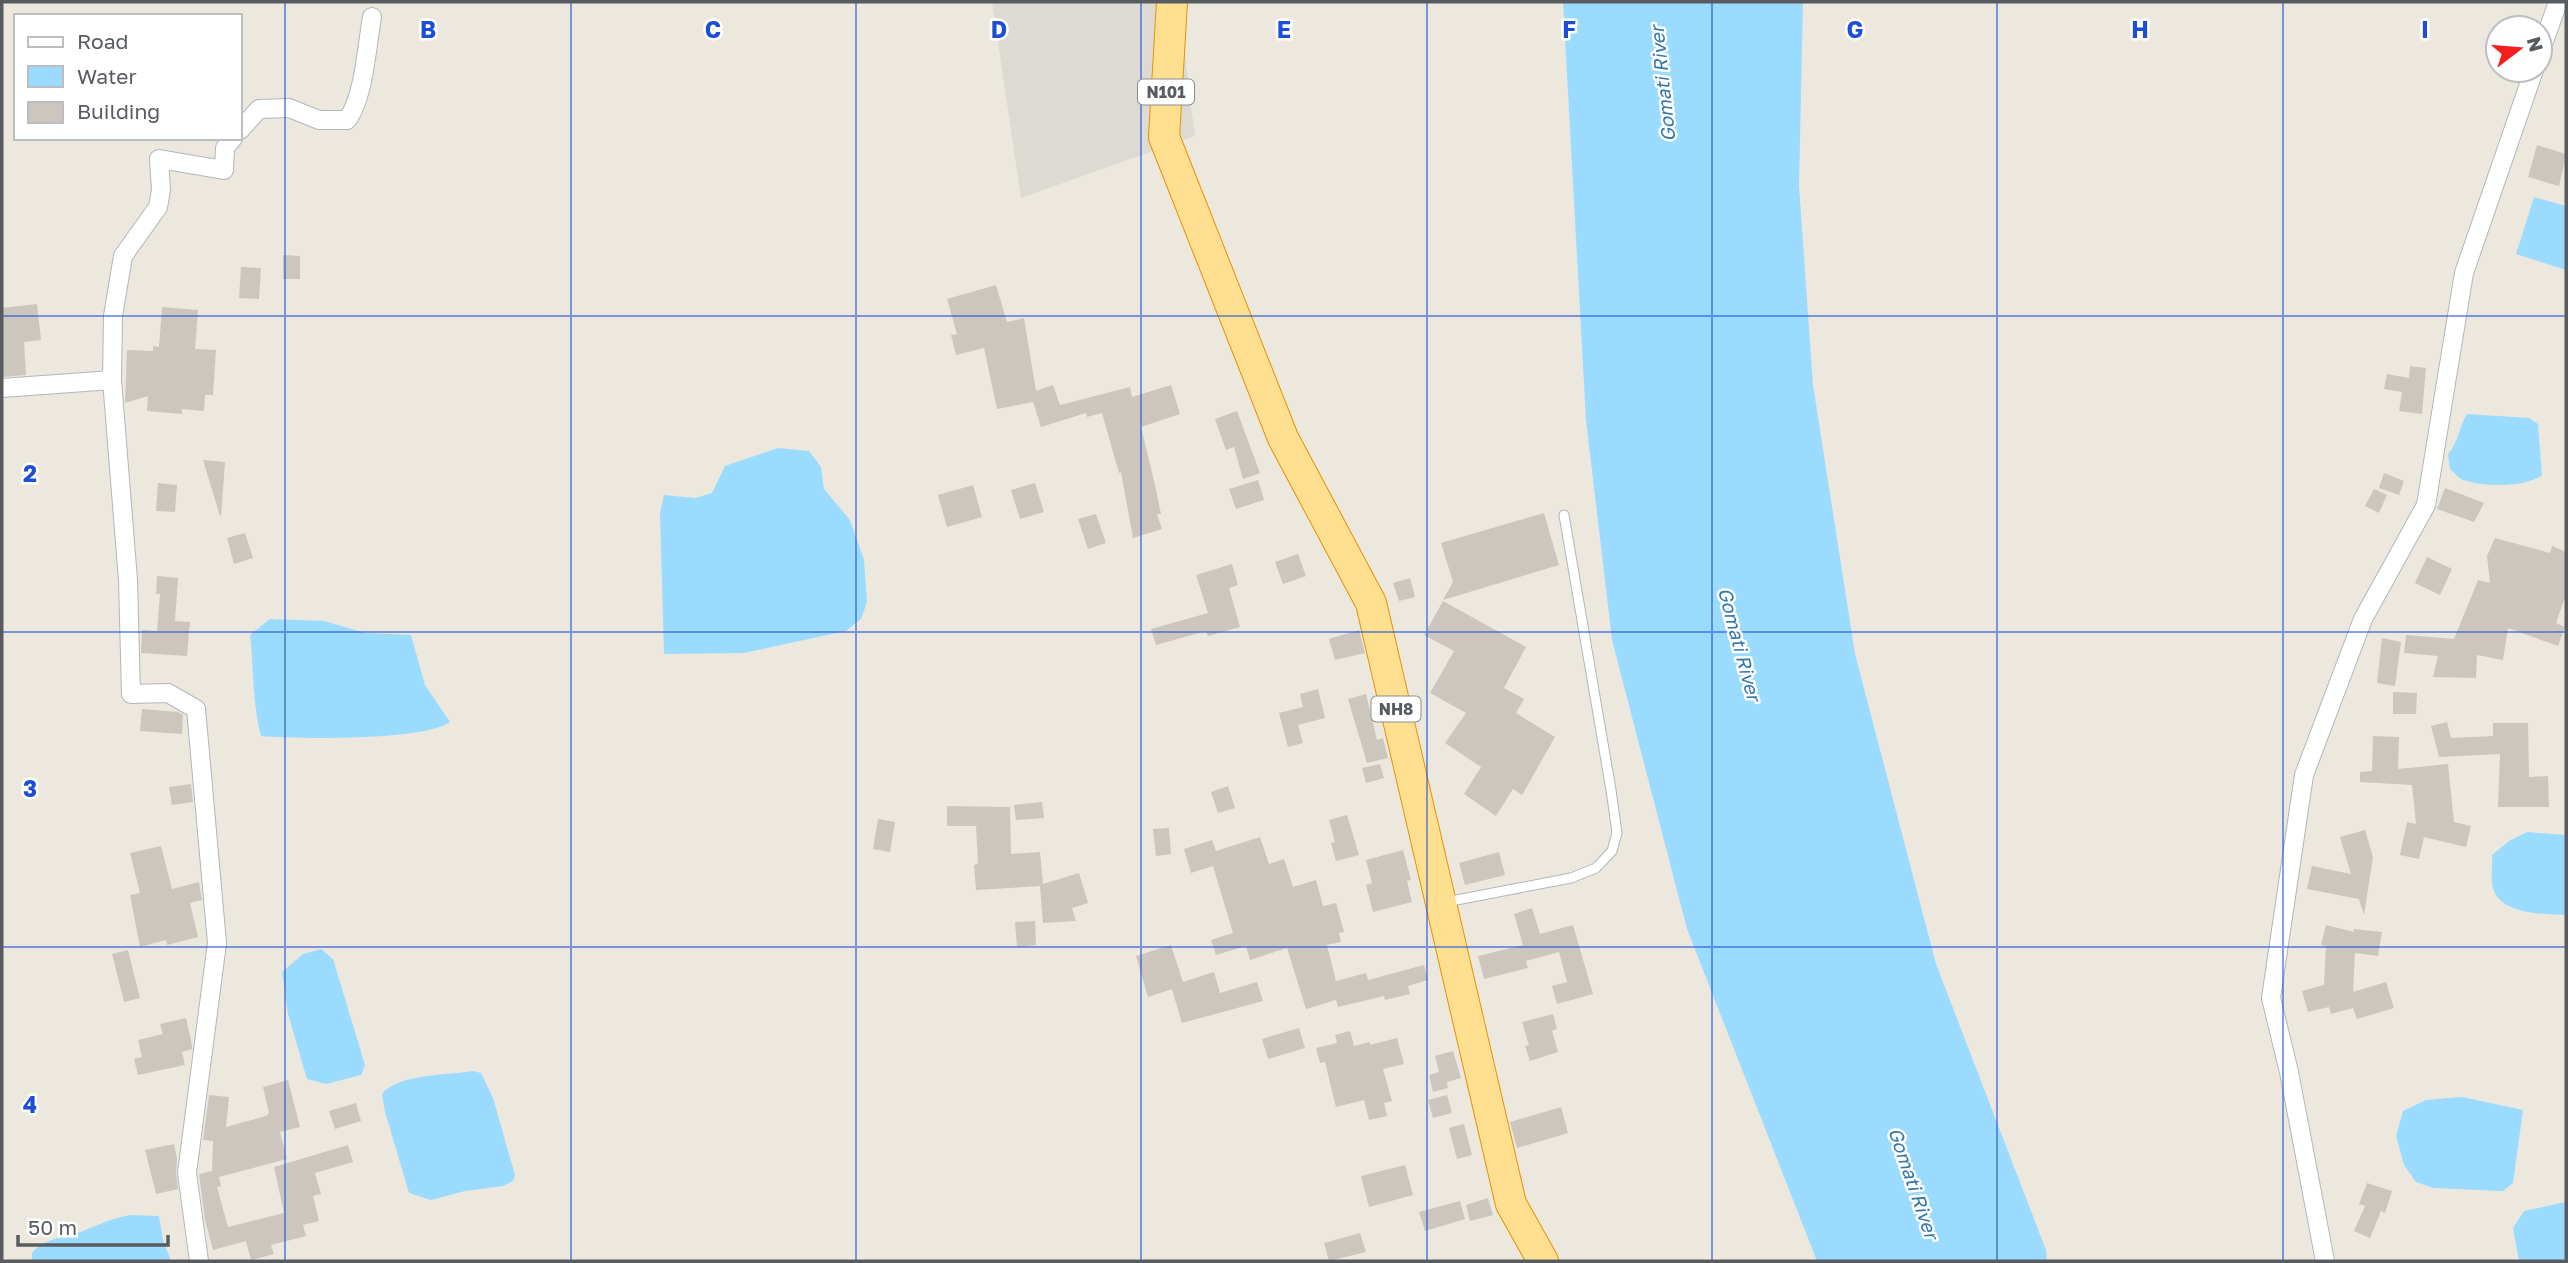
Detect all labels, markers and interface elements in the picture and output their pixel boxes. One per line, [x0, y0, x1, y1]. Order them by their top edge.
legend [14, 14, 242, 140]
north arrow [2484, 14, 2554, 84]
text: B [420, 15, 436, 43]
text: C [705, 15, 721, 43]
text: D [991, 15, 1007, 43]
text: E [1277, 15, 1291, 43]
text: F [1562, 15, 1576, 43]
text: G [1847, 15, 1863, 43]
text: H [2131, 15, 2149, 43]
text: I [2421, 15, 2429, 43]
water label: Gomati River [1644, 22, 1680, 143]
text: Road [77, 28, 128, 54]
text: N [2523, 34, 2549, 54]
text: Water [77, 63, 137, 89]
road number: N101 [1138, 80, 1194, 104]
text: Building [77, 98, 160, 124]
text: 2 [23, 459, 37, 487]
water label: Gomati River [1714, 585, 1767, 706]
road number: NH8 [1372, 696, 1420, 722]
text: 3 [23, 774, 37, 802]
text: 4 [23, 1090, 37, 1118]
water label: Gomati River [1884, 1124, 1945, 1244]
scale bar [18, 1204, 168, 1248]
text: 50 m [28, 1214, 77, 1240]

